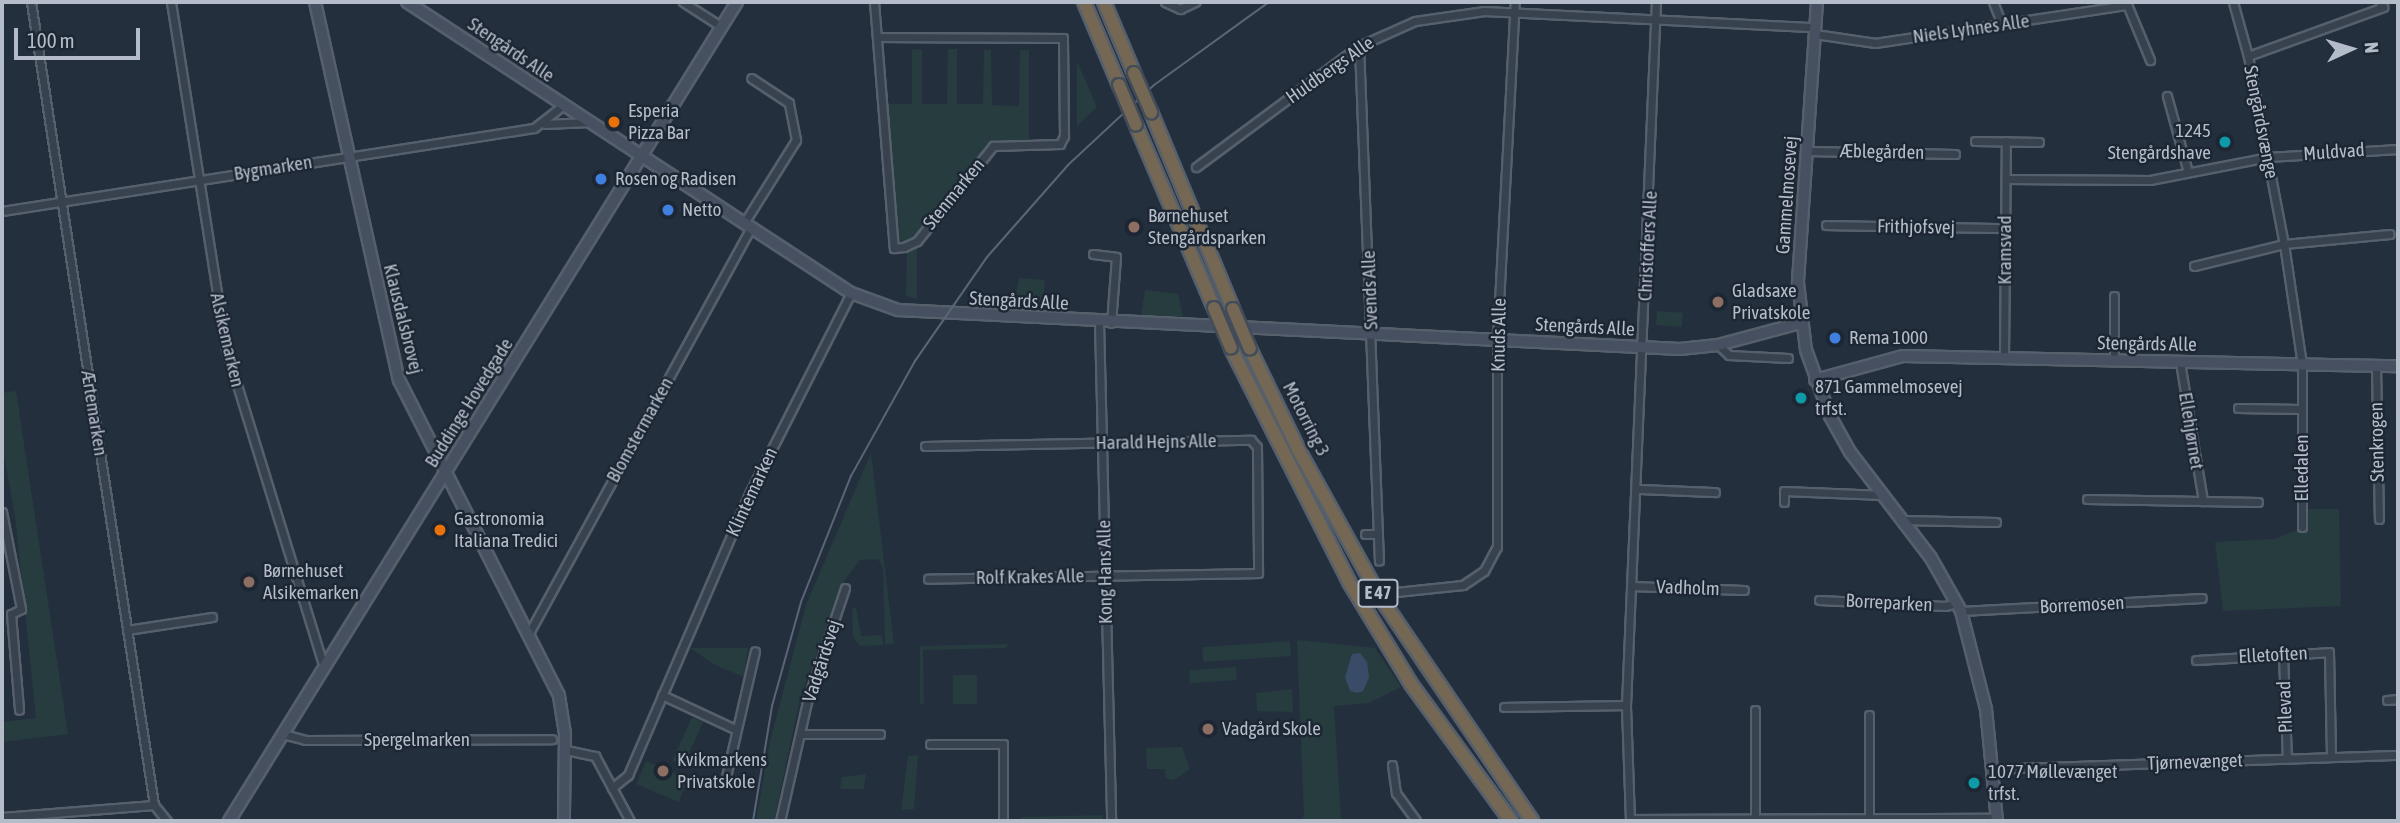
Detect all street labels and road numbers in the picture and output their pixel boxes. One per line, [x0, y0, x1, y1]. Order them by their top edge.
street label: Niels Lyhnes Alle [1911, 10, 2031, 48]
street label: Stengårds Alle [463, 13, 559, 87]
street label: Huldbergs Alle [1282, 31, 1378, 109]
street label: Stengårdsvænge [2239, 64, 2283, 180]
street label: Gammelmosevej [1772, 135, 1802, 255]
street label: Muldvad [2303, 138, 2365, 166]
street label: Æblegården [1839, 140, 1925, 164]
street label: Bygmarken [232, 151, 314, 185]
street label: Stenmarken [918, 154, 990, 234]
street label: Christoffers Alle [1634, 190, 1662, 302]
street label: Frithjofsvej [1877, 215, 1955, 239]
street label: Kramsvad [1994, 215, 2016, 285]
street label: Svends Alle [1357, 250, 1383, 330]
street label: Klausdalsbrovej [378, 262, 428, 376]
street label: Stengårds Alle [969, 287, 1069, 315]
street label: Alsikemarken [205, 291, 249, 389]
street label: Knuds Alle [1487, 298, 1511, 372]
street label: Stengårds Alle [1535, 313, 1635, 341]
street label: Stengårds Alle [2097, 332, 2197, 356]
street label: Buddinge Hovedgade [420, 334, 518, 472]
street label: Ærtemarken [76, 369, 112, 457]
street label: Blomstermarken [602, 373, 678, 487]
street label: Motorring 3 [1278, 378, 1334, 460]
street label: Ellehjørnet [2174, 391, 2208, 471]
street label: Stenkrogen [2365, 402, 2389, 482]
street label: Harald Hejns Alle [1095, 430, 1217, 454]
street label: Elledalen [2291, 434, 2313, 502]
street label: Klintemarken [721, 444, 783, 540]
street label: Kong Hans Alle [1093, 520, 1117, 624]
street label: Rolf Krakes Alle [976, 565, 1084, 589]
street label: Vadholm [1656, 575, 1720, 601]
road number: E 47 [1357, 578, 1399, 608]
street label: Borreparken [1845, 589, 1933, 617]
street label: Borremosen [2039, 591, 2125, 619]
street label: Vadgårdsvej [798, 617, 846, 705]
street label: Elletoften [2238, 642, 2308, 668]
street label: Pilevad [2273, 681, 2297, 733]
street label: Spergelmarken [364, 729, 470, 751]
street label: Tjørnevænget [2147, 749, 2243, 775]

